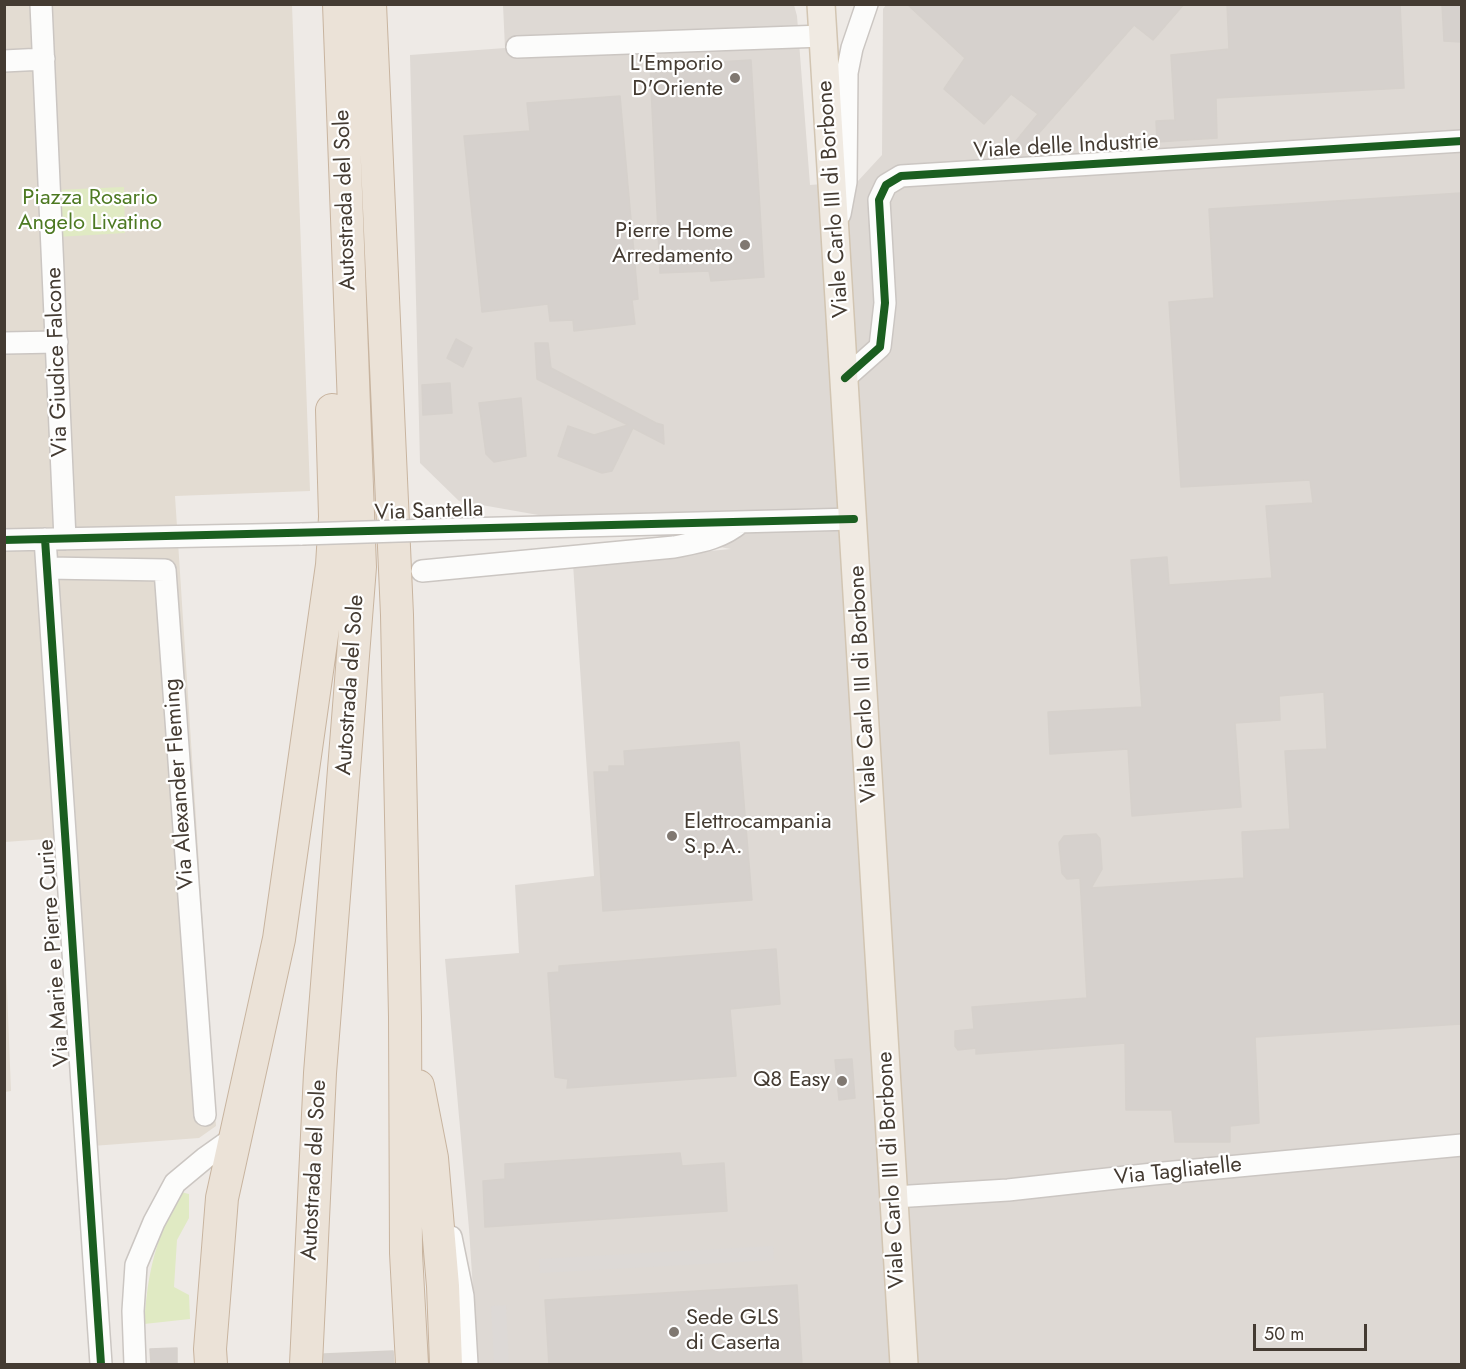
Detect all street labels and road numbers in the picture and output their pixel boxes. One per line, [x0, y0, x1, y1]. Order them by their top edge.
street label: Viale Carlo III di Borbone [813, 80, 855, 318]
street label: Autostrada del Sole [330, 109, 362, 291]
street label: Viale delle Industrie [973, 129, 1159, 165]
street label: Via Giudice Falcone [41, 267, 75, 457]
street label: Via Santella [374, 497, 484, 527]
street label: Viale Carlo III di Borbone [845, 565, 883, 803]
street label: Autostrada del Sole [332, 594, 370, 776]
street label: Via Alexander Fleming [159, 677, 201, 891]
street label: Via Marie e Pierre Curie [34, 838, 76, 1068]
street label: Viale Carlo III di Borbone [873, 1051, 911, 1289]
street label: Autostrada del Sole [297, 1079, 333, 1261]
street label: Via Tagliatelle [1113, 1152, 1243, 1192]

